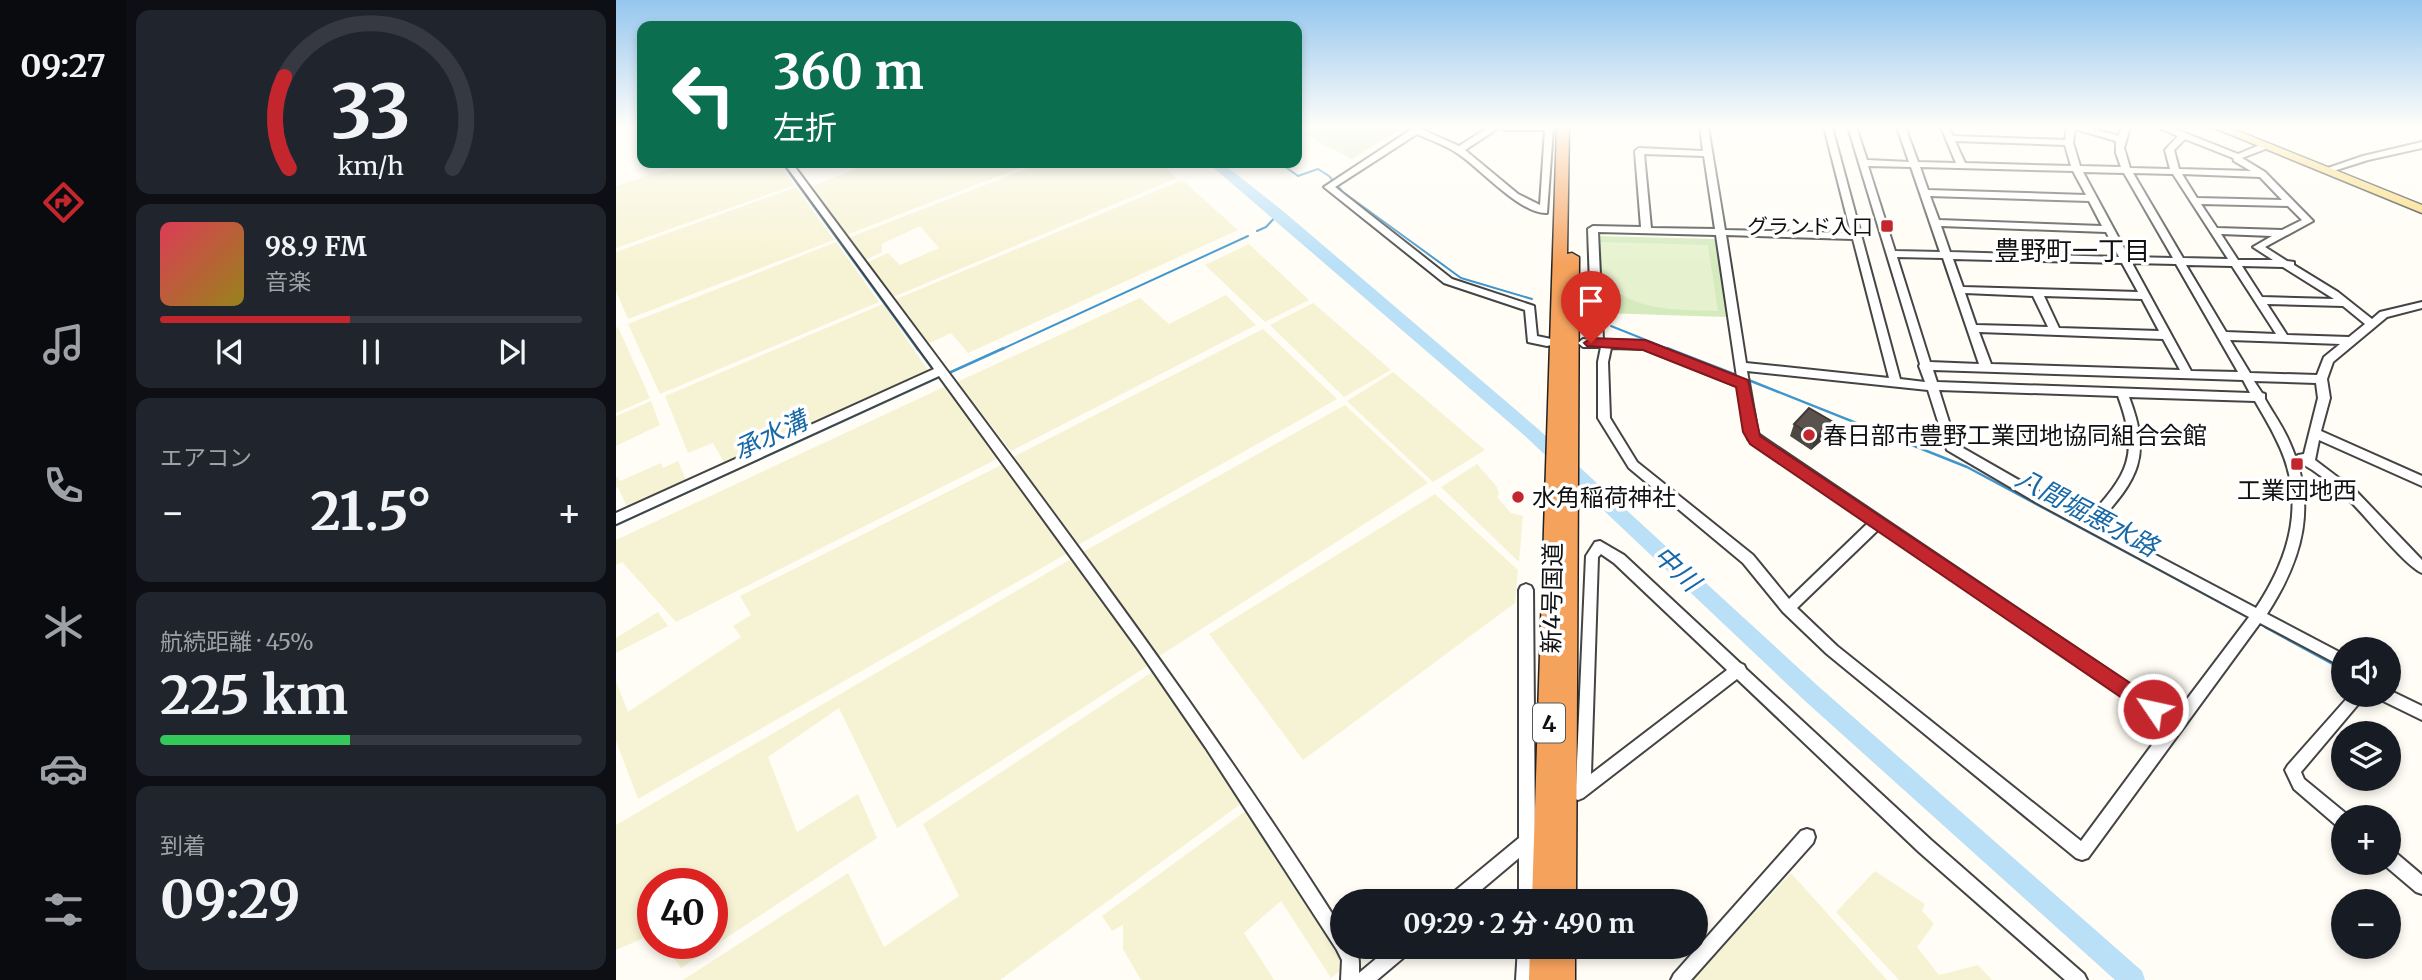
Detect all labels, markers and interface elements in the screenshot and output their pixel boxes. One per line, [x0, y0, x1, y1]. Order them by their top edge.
text: 360 m [773, 41, 924, 102]
text: 09:27 [20, 46, 106, 86]
icon: left [658, 49, 749, 140]
text: 33 [331, 66, 411, 158]
text: 左折 [773, 108, 837, 148]
text: km/h [338, 150, 404, 182]
icon: directions [39, 178, 88, 227]
place label: グランド入口 [1747, 213, 1873, 240]
marker: グランド入口 [1879, 218, 1895, 234]
text: 98.9 FM [265, 230, 367, 263]
district label: 豊野町一丁目 [1994, 234, 2150, 267]
text: 音楽 [265, 267, 311, 296]
pin [1561, 271, 1621, 343]
icon: arrive [1572, 282, 1610, 320]
icon: music [39, 320, 88, 369]
icon: previous [211, 333, 249, 371]
icon: pause [352, 333, 390, 371]
icon: next [493, 333, 531, 371]
water label: 承水溝 [728, 402, 816, 466]
place label: 春日部市豊野工業団地協同組合会館 [1823, 420, 2207, 451]
marker: 春日部市豊野工業団地協同組合会館 [1801, 427, 1817, 443]
text: エアコン [160, 443, 252, 472]
marker: 工業団地西 [2289, 456, 2305, 472]
icon: phone [39, 461, 88, 510]
water label: 八間堀悪水路 [2010, 461, 2165, 564]
place label: 工業団地西 [2237, 475, 2357, 506]
text: 21.5° [310, 479, 432, 544]
place label: 水角稲荷神社 [1532, 482, 1676, 513]
text: − [160, 489, 185, 536]
text: + [557, 489, 582, 536]
marker: 水角稲荷神社 [1510, 489, 1526, 505]
water label: 中川 [1647, 538, 1709, 600]
street label: 新4号国道 [1536, 542, 1568, 654]
icon: climate [39, 602, 88, 651]
text: 航続距離 · 45% [160, 627, 314, 656]
map controls [2331, 637, 2401, 959]
button: sound [2331, 637, 2401, 707]
text: 225 km [160, 663, 348, 728]
position arrow [2116, 672, 2190, 746]
road number: 4 [1533, 704, 1565, 743]
button: layers [2331, 721, 2401, 791]
icon: car [39, 744, 88, 793]
button: + [2331, 805, 2401, 875]
text: 到着 [160, 831, 206, 860]
text: 09:29 [160, 867, 300, 932]
speed limit sign: 40 [637, 868, 728, 959]
icon: filters [39, 885, 88, 934]
button: − [2331, 889, 2401, 959]
text: 09:29 · 2 分 · 490 m [1403, 907, 1635, 940]

